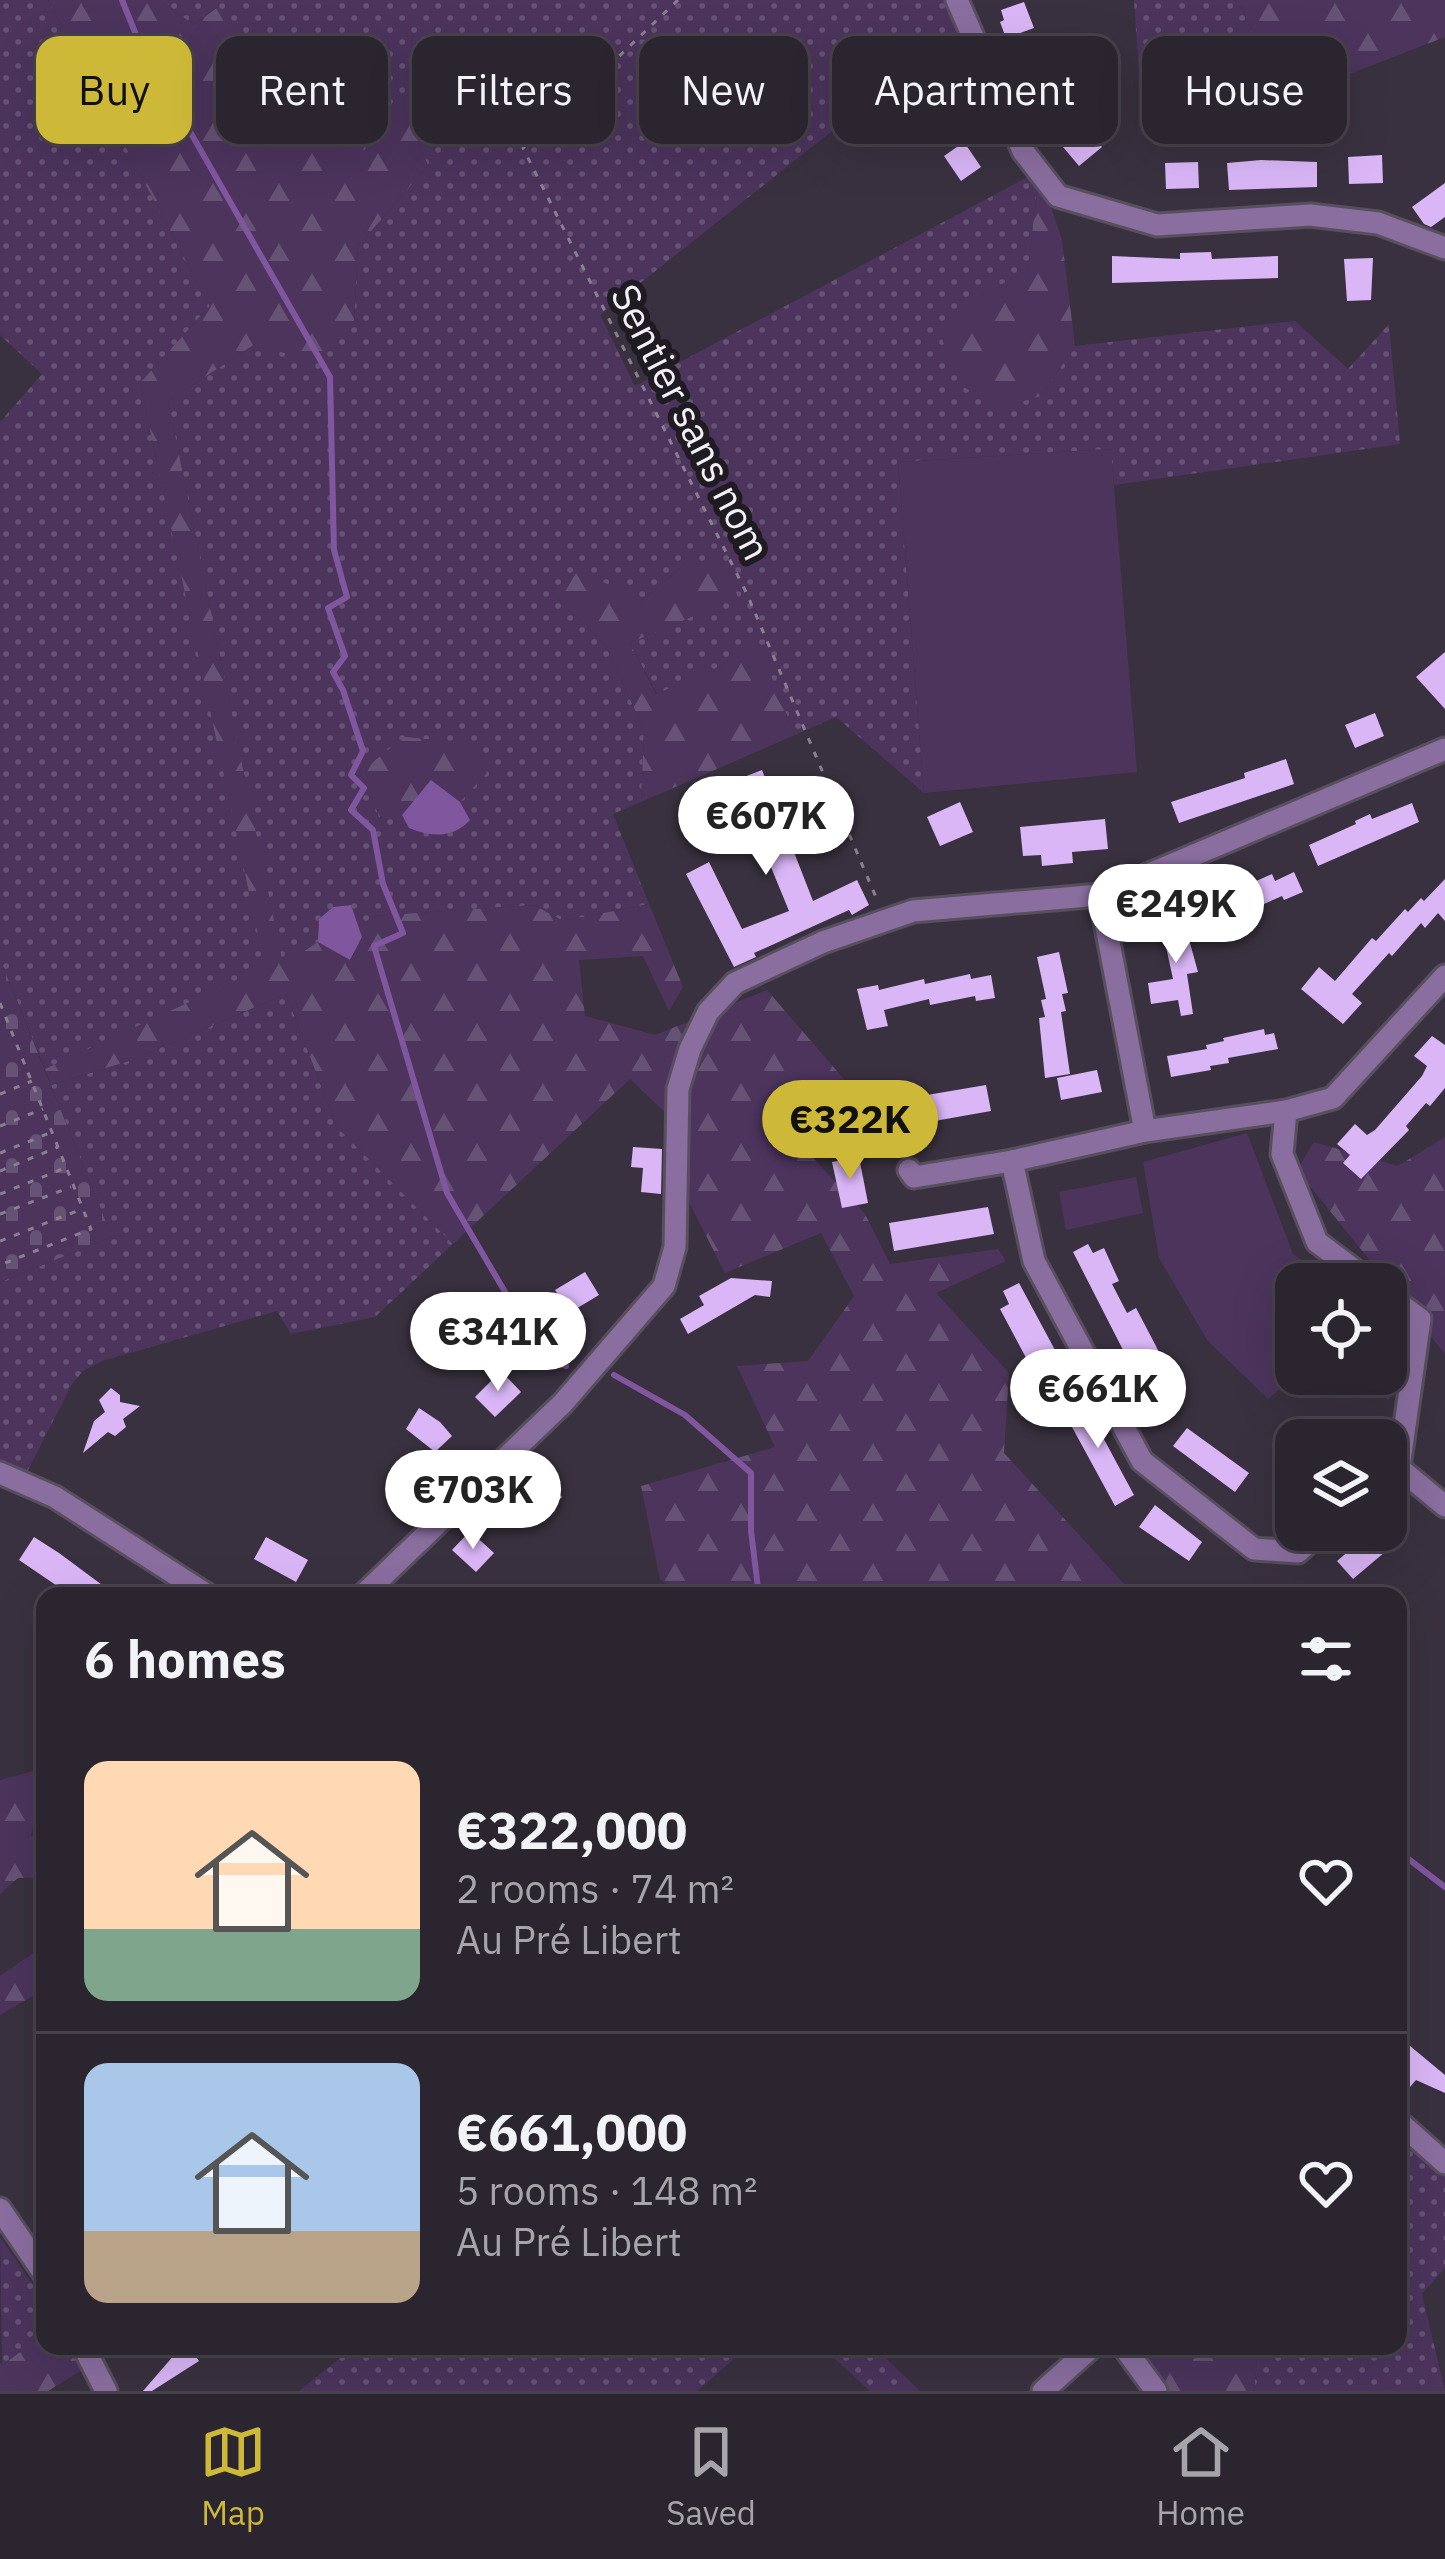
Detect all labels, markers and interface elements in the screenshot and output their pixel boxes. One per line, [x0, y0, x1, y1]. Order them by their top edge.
chip: Buy [36, 36, 192, 144]
chip: Rent [216, 36, 388, 144]
chip: Filters [412, 36, 615, 144]
chip: New [639, 36, 808, 144]
chip: Apartment [832, 36, 1118, 144]
chip: House [1142, 36, 1347, 144]
street label: Sentier sans nom [600, 275, 783, 568]
pin: €607K [682, 776, 850, 878]
text: €607K [705, 789, 827, 840]
pin: €249K [1092, 864, 1260, 966]
text: €249K [1115, 877, 1237, 928]
pin: €322K [766, 1080, 934, 1182]
text: €322K [789, 1093, 911, 1144]
map controls [1275, 1263, 1407, 1551]
button: locate [1275, 1263, 1407, 1395]
pin: €341K [414, 1292, 582, 1394]
text: €341K [437, 1305, 559, 1356]
pin: €661K [1014, 1349, 1182, 1451]
text: €661K [1037, 1362, 1159, 1413]
button: layers [1275, 1419, 1407, 1551]
pin: €703K [389, 1450, 557, 1552]
text: €703K [412, 1463, 534, 1514]
text: 6 homes [84, 1626, 286, 1692]
icon: filters [1293, 1626, 1359, 1692]
text: €322,000 [456, 1797, 687, 1863]
icon: home [180, 1809, 324, 1953]
icon: heart [1293, 1848, 1359, 1914]
text: 2 rooms · 74 m² [456, 1863, 734, 1914]
text: Au Pré Libert [456, 1914, 682, 1965]
text: €661,000 [456, 2099, 687, 2165]
icon: home [180, 2111, 324, 2255]
icon: heart [1293, 2150, 1359, 2216]
text: 5 rooms · 148 m² [456, 2165, 758, 2216]
text: Au Pré Libert [456, 2216, 682, 2267]
tab: Map [200, 2419, 266, 2534]
tab: Saved [666, 2419, 756, 2534]
tab: Home [1156, 2419, 1245, 2534]

